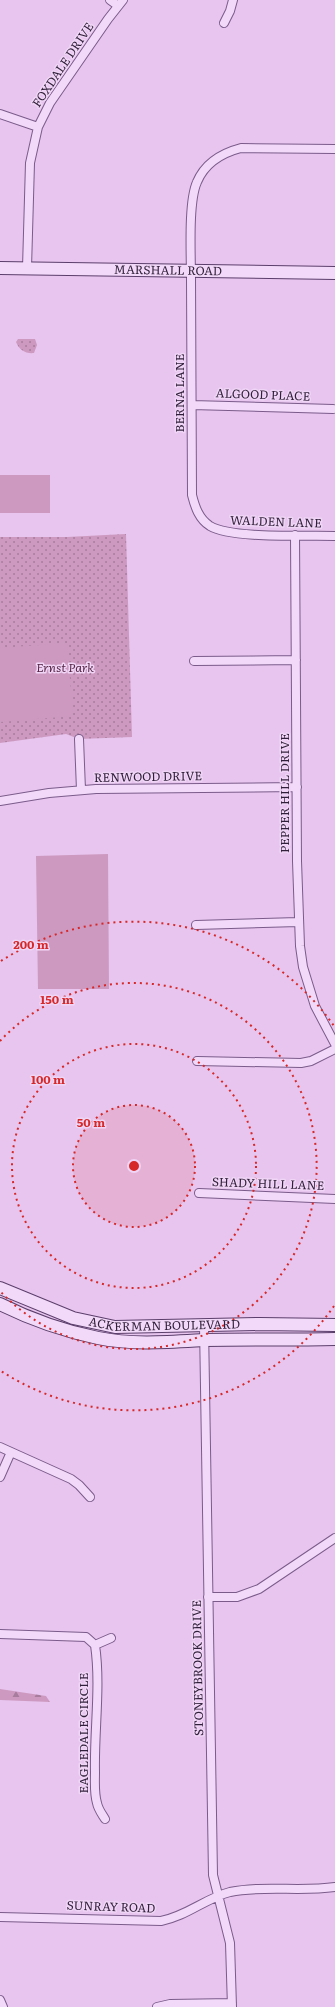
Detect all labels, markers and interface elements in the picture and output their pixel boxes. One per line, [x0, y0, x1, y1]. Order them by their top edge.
street label: FOXDALE DRIVE [27, 18, 97, 110]
street label: MARSHALL ROAD [114, 260, 222, 279]
street label: BERNA LANE [170, 353, 188, 433]
street label: ALGOOD PLACE [215, 383, 311, 405]
street label: WALDEN LANE [230, 510, 322, 532]
park label: Ernst Park [36, 658, 94, 676]
street label: PEPPER HILL DRIVE [275, 733, 293, 853]
street label: RENWOOD DRIVE [94, 766, 203, 786]
text: 200 m [13, 935, 49, 953]
text: 150 m [40, 990, 74, 1008]
text: 100 m [31, 1070, 65, 1088]
text: 50 m [77, 1113, 105, 1131]
centre of rings [127, 1159, 141, 1173]
street label: SHADY HILL LANE [212, 1172, 325, 1194]
street label: ACKERMAN BOULEVARD [87, 1312, 240, 1335]
street label: STONEYBROOK DRIVE [187, 1600, 207, 1736]
street label: EAGLEDALE CIRCLE [74, 1672, 92, 1793]
street label: SUNRAY ROAD [66, 1895, 156, 1917]

